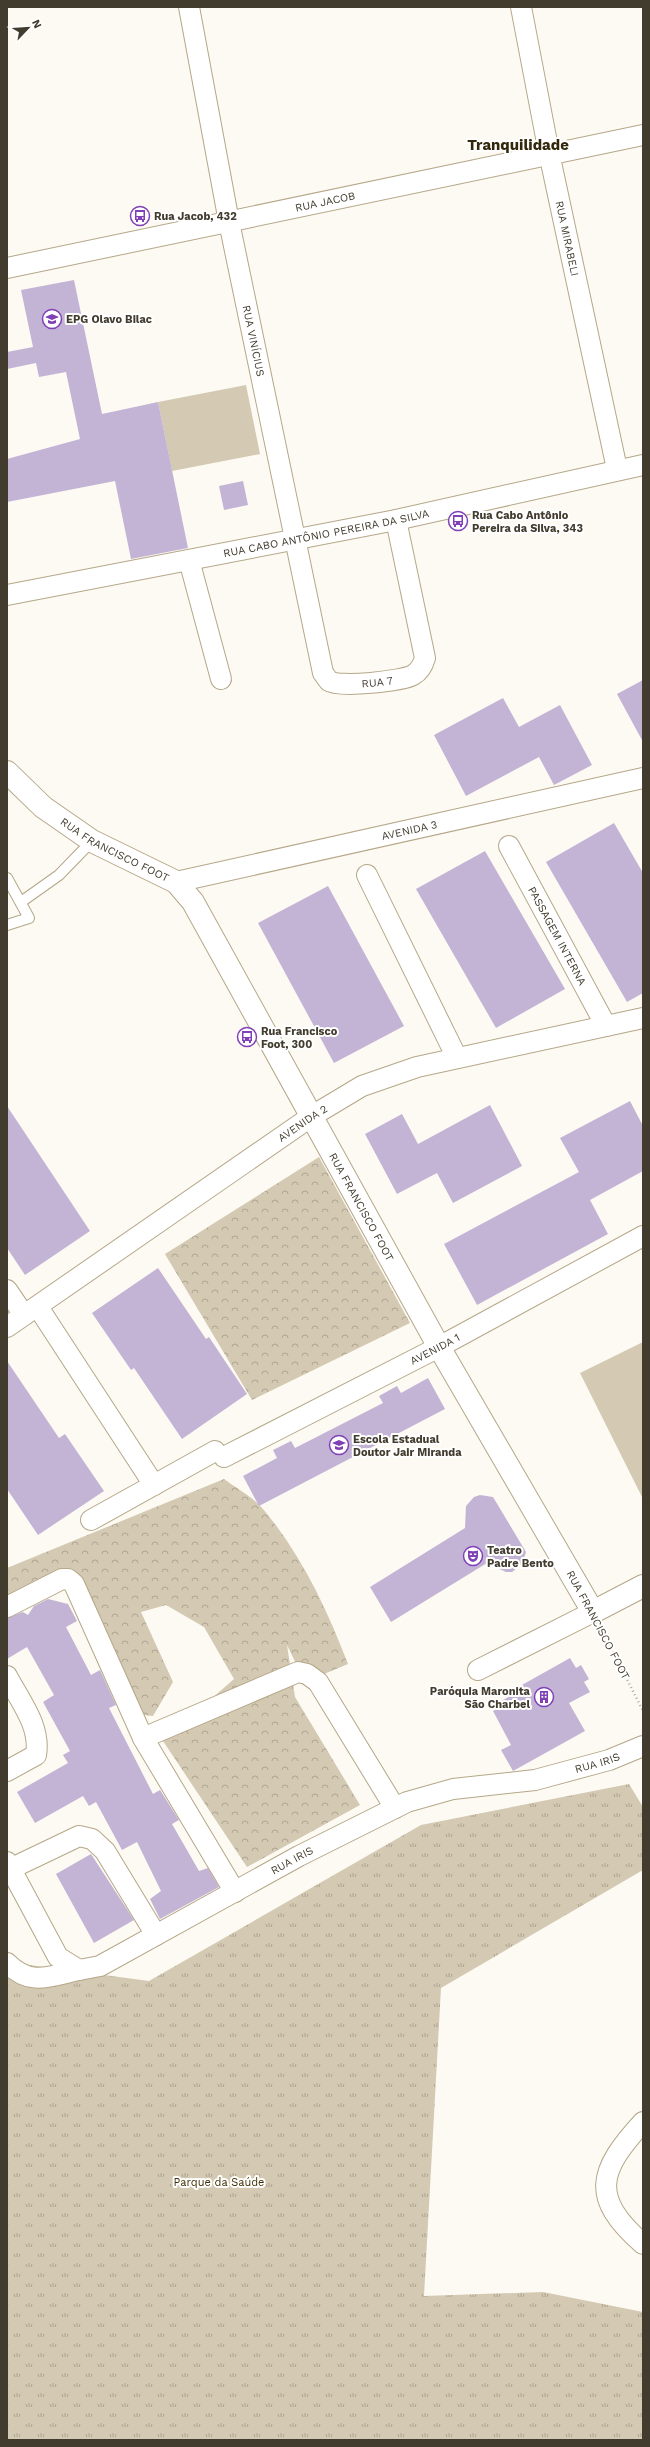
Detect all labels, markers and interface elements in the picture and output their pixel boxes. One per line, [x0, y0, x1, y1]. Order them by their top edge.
north arrow [8, 8, 48, 48]
text: N [29, 18, 44, 30]
district label: Tranquilidade [467, 136, 569, 154]
street label: RUA JACOB [294, 189, 356, 214]
street label: RUA MIRABELI [553, 199, 582, 277]
bus stop icon: Rua Jacob, 432 [129, 205, 151, 227]
place label: Rua Jacob, 432 [154, 210, 237, 223]
street label: RUA VINÍCIUS [240, 304, 268, 378]
school or university icon: EPG Olavo Bilac [41, 308, 63, 330]
place label: EPG Olavo Bilac [66, 313, 152, 326]
street label: RUA CABO ANTÔNIO PEREIRA DA SILVA [222, 506, 430, 560]
place label: Rua Cabo Antônio Pereira da Silva, 343 [472, 509, 583, 535]
bus stop icon: Rua Cabo Antônio Pereira da Silva, 343 [447, 510, 469, 532]
street label: RUA 7 [361, 674, 394, 690]
street label: RUA FRANCISCO FOOT [58, 815, 172, 884]
street label: AVENIDA 3 [380, 818, 438, 843]
street label: PASSAGEM INTERNA [526, 884, 589, 987]
place label: Rua Francisco Foot, 300 [261, 1025, 338, 1051]
bus stop icon: Rua Francisco Foot, 300 [236, 1026, 258, 1048]
street label: AVENIDA 2 [275, 1102, 330, 1144]
street label: RUA FRANCISCO FOOT [326, 1151, 397, 1264]
street label: AVENIDA 1 [408, 1330, 462, 1367]
place label: Escola Estadual Doutor Jair Miranda [353, 1433, 462, 1459]
school or university icon: Escola Estadual Doutor Jair Miranda [328, 1434, 350, 1456]
place label: Teatro Padre Bento [487, 1544, 554, 1570]
theatre icon: Teatro Padre Bento [462, 1545, 484, 1567]
street label: RUA FRANCISCO FOOT [564, 1568, 632, 1682]
place label: Paróquia Maronita São Charbel [430, 1685, 531, 1711]
building icon: Paróquia Maronita São Charbel [533, 1686, 555, 1708]
street label: RUA IRIS [573, 1750, 622, 1775]
street label: RUA IRIS [268, 1844, 315, 1877]
park label: Parque da Saúde [174, 2176, 264, 2189]

